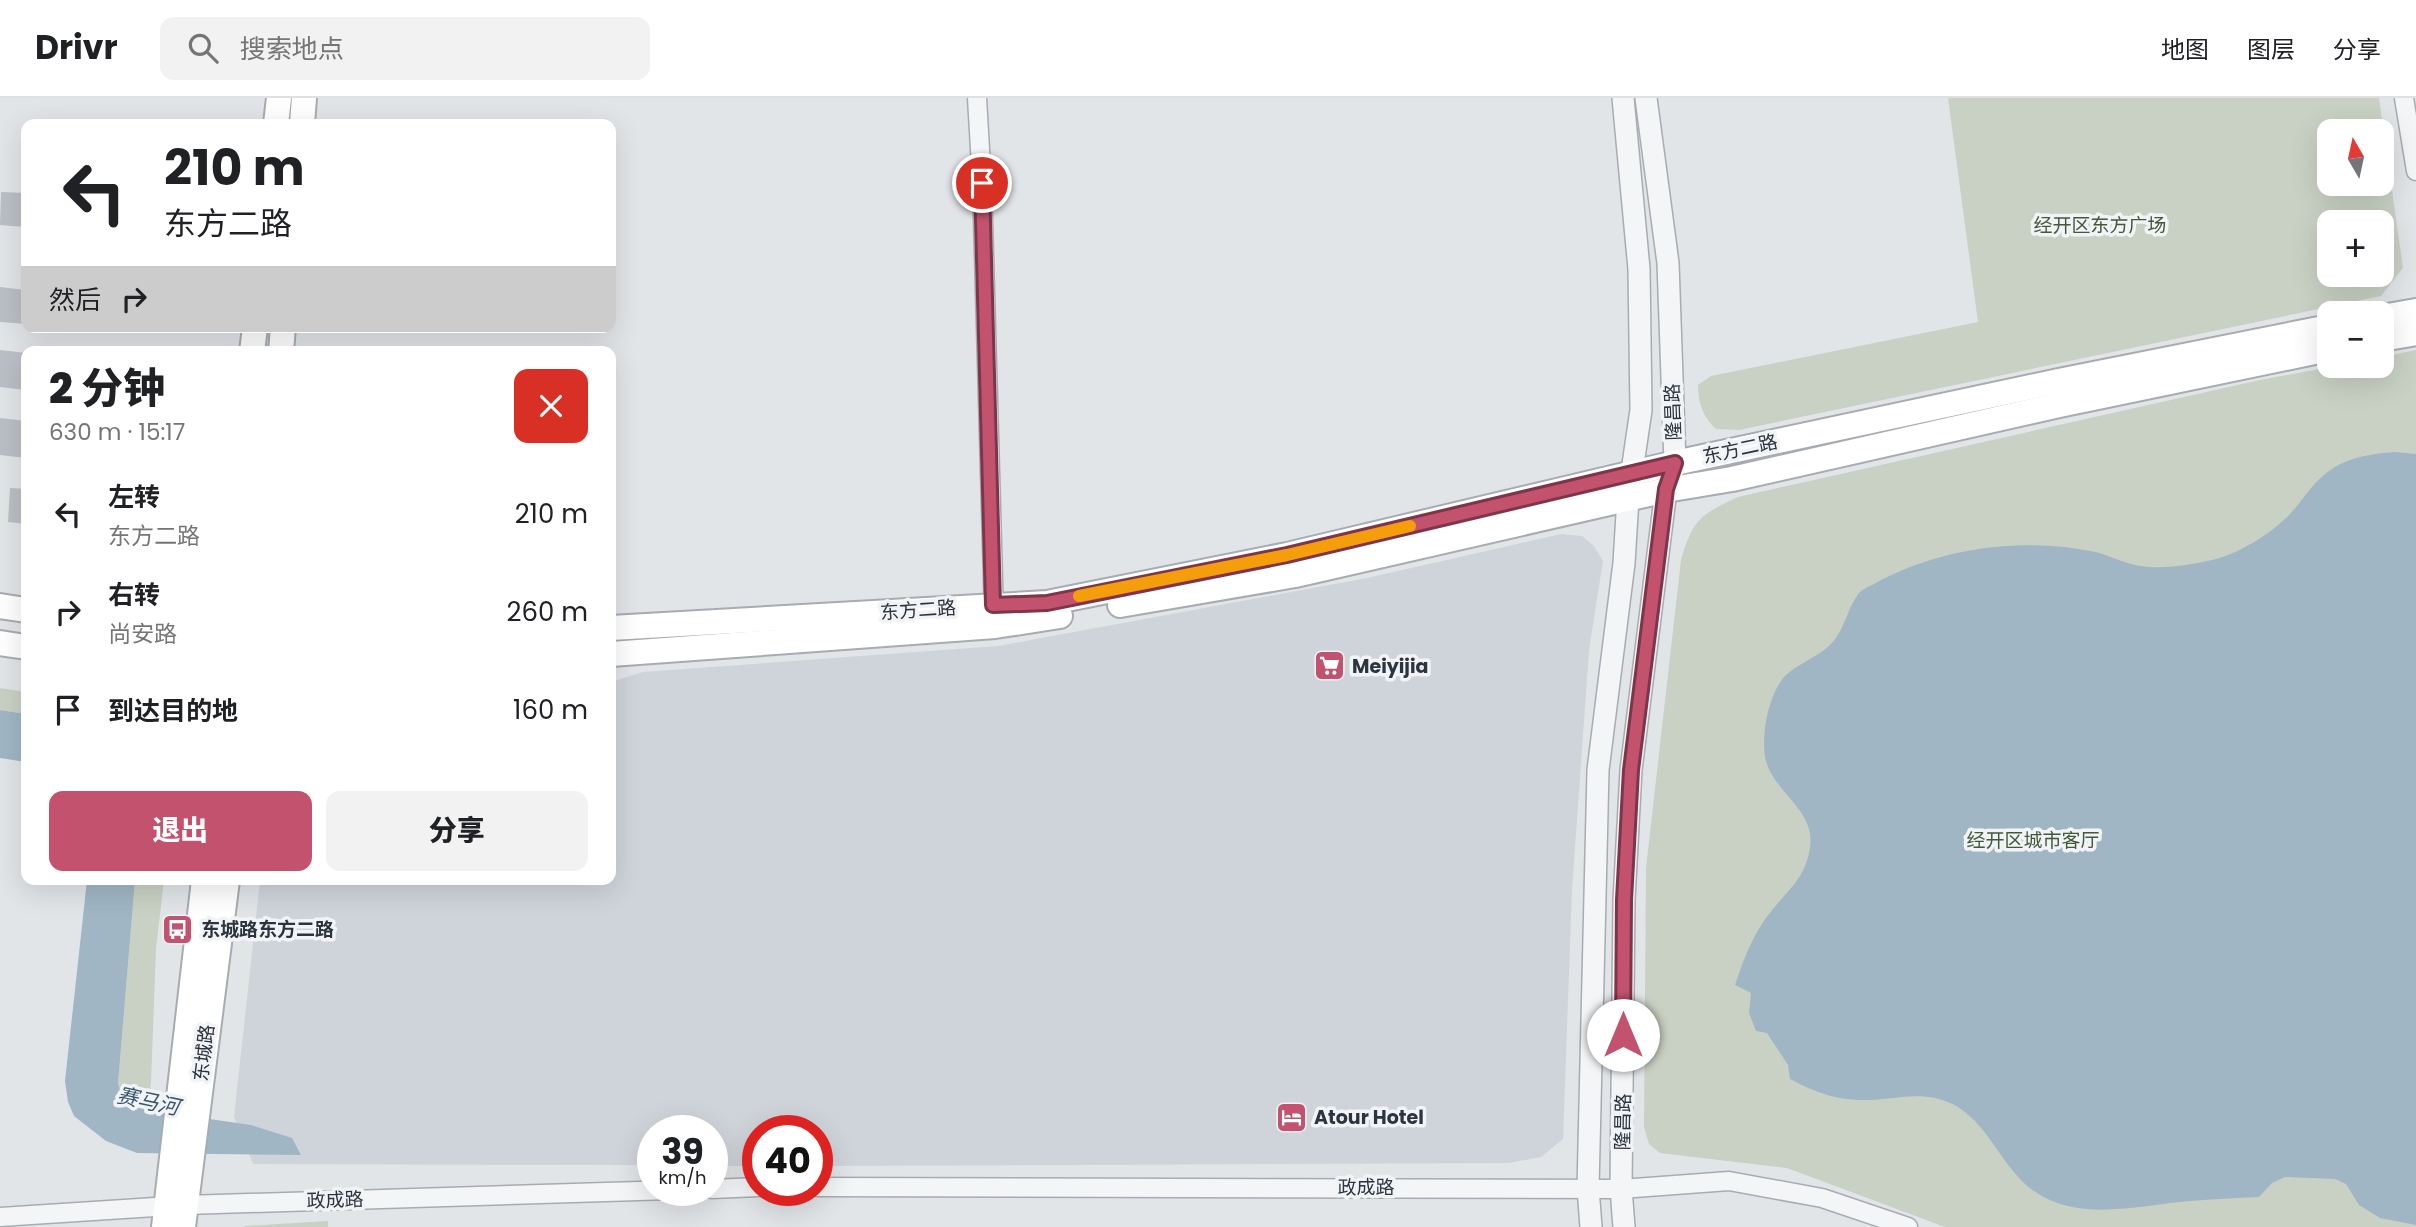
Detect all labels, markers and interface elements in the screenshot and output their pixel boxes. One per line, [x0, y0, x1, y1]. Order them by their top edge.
search box [160, 17, 650, 80]
text: Drivr [35, 24, 118, 71]
icon: search [184, 29, 222, 67]
text: 搜索地点 [240, 31, 344, 67]
text: 地图 [2161, 33, 2209, 66]
text: 图层 [2247, 33, 2295, 66]
text: 分享 [2333, 33, 2381, 66]
north arrow [2317, 119, 2394, 196]
map controls [2317, 119, 2394, 378]
text: 210 m [164, 134, 305, 202]
icon: left [49, 147, 140, 238]
pin [952, 153, 1012, 213]
icon: arrive [963, 164, 1001, 202]
text: 东方二路 [164, 201, 292, 246]
button: + [2317, 210, 2394, 287]
park label: 经开区东方广场 [2033, 212, 2167, 239]
icon: right [115, 280, 153, 318]
text: 然后 [49, 282, 101, 318]
button: − [2317, 301, 2394, 378]
text: 2 分钟 [49, 359, 165, 418]
button: close [514, 369, 588, 443]
street label: 隆昌路 [1659, 383, 1687, 441]
text: 630 m · 15:17 [49, 416, 185, 448]
street label: 东方二路 [1700, 428, 1780, 470]
text: 左转 [108, 479, 160, 515]
icon: left [49, 495, 87, 533]
text: 210 m [515, 496, 588, 532]
text: 东方二路 [108, 520, 200, 552]
text: 右转 [108, 577, 160, 613]
icon: right [49, 593, 87, 631]
text: 260 m [506, 594, 588, 630]
street label: 东方二路 [879, 594, 957, 626]
text: 尚安路 [108, 618, 177, 650]
supermarket icon: Meiyijia [1312, 649, 1346, 683]
place label: Meiyijia [1352, 653, 1428, 680]
icon: arrive [49, 691, 87, 729]
text: 160 m [513, 692, 588, 728]
text: 到达目的地 [108, 693, 238, 729]
button: 退出 [49, 791, 312, 871]
button: 分享 [326, 791, 588, 871]
park label: 经开区城市客厅 [1966, 827, 2100, 854]
bus stop icon: 东城路东方二路 [161, 912, 195, 946]
place label: 东城路东方二路 [201, 916, 334, 943]
position arrow [1586, 998, 1660, 1072]
street label: 东城路 [187, 1023, 221, 1083]
water label: 赛马河 [114, 1080, 186, 1123]
street label: 隆昌路 [1609, 1093, 1637, 1151]
hotel icon: Atour Hotel [1274, 1100, 1308, 1134]
place label: Atour Hotel [1314, 1104, 1424, 1131]
speed limit sign: 40 [742, 1115, 833, 1206]
text: 39 [661, 1127, 704, 1176]
text: km/h [659, 1165, 706, 1190]
street label: 政成路 [1337, 1174, 1395, 1201]
street label: 政成路 [306, 1186, 364, 1214]

